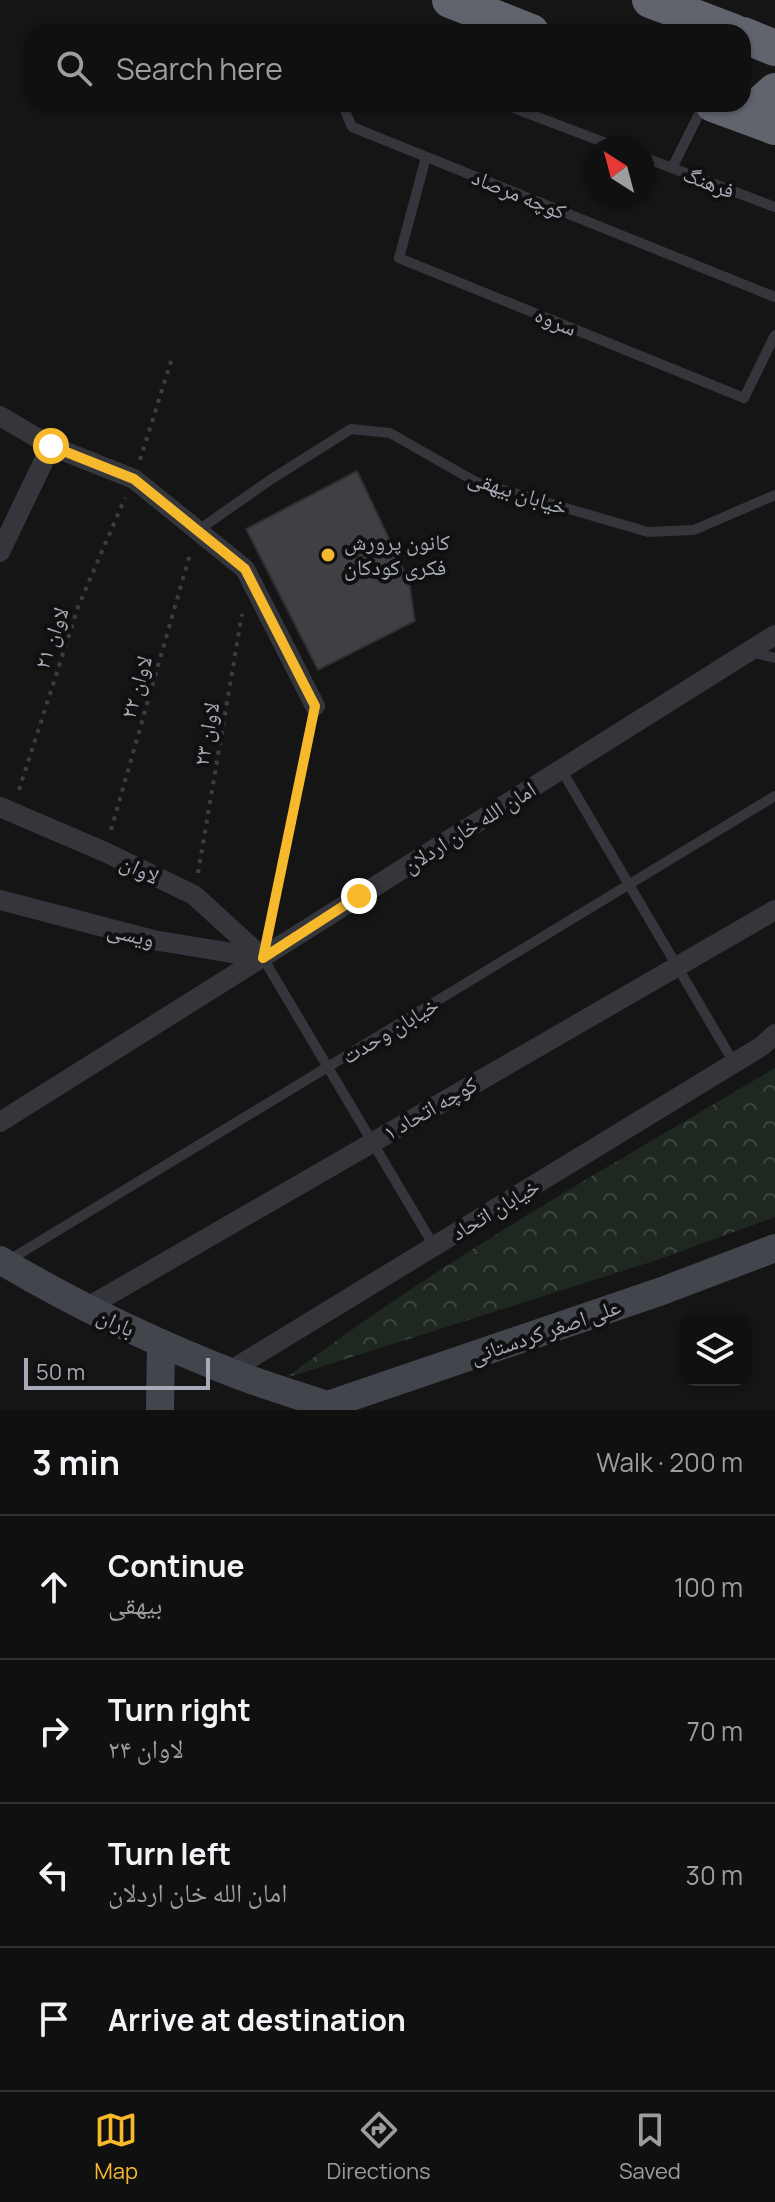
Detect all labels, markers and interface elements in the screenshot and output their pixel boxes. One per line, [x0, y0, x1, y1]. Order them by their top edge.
search box [24, 24, 751, 112]
icon: search [52, 46, 96, 90]
text: Search here [116, 48, 283, 89]
north arrow [583, 136, 655, 208]
street label: فرهنگ [679, 159, 739, 205]
street label: کوچه مرصاد [468, 162, 570, 226]
street label: سروه [531, 299, 581, 343]
route start [33, 428, 69, 464]
street label: خیابان بیهقی [465, 462, 571, 522]
place label: کانون پرورش فکری کودکان [344, 527, 450, 582]
marker: کانون پرورش فکری کودکان [319, 546, 337, 564]
street label: لاوان ۲۱ [26, 603, 76, 673]
street label: لاوان ۲۲ [113, 652, 159, 722]
street label: لاوان ۲۳ [186, 700, 226, 768]
street label: امان الله خان اردلان [397, 774, 541, 880]
street label: لاوان [116, 847, 164, 891]
route end [341, 878, 377, 914]
street label: ویسی [104, 914, 158, 954]
street label: خیابان وحدت [336, 989, 444, 1071]
street label: کوچه اتحاد ۱ [377, 1069, 483, 1147]
street label: خیابان اتحاد [445, 1171, 545, 1247]
street label: علی اصغر کردستانی [466, 1291, 624, 1371]
street label: باران [92, 1300, 140, 1344]
map controls [679, 1314, 751, 1386]
button: layers [679, 1314, 751, 1386]
scale bar [24, 1354, 210, 1390]
text: 50 m [36, 1357, 85, 1387]
text: 3 min [32, 1439, 120, 1485]
text: Walk · 200 m [596, 1444, 743, 1480]
text: Continue [108, 1545, 244, 1586]
icon: ahead [32, 1565, 76, 1609]
text: 100 m [674, 1569, 743, 1605]
text: بیهقی [108, 1586, 162, 1622]
text: Turn right [108, 1689, 251, 1730]
icon: right [32, 1709, 76, 1753]
text: 70 m [687, 1713, 743, 1749]
text: لاوان ۲۴ [108, 1730, 184, 1766]
text: Turn left [108, 1833, 231, 1874]
icon: left [32, 1853, 76, 1897]
text: 30 m [686, 1857, 743, 1893]
text: امان الله خان اردلان [108, 1874, 287, 1910]
icon: arrive [32, 1997, 76, 2041]
text: Arrive at destination [108, 1999, 406, 2040]
tab: Map [94, 2108, 138, 2186]
tab: Directions [326, 2108, 431, 2186]
tab: Saved [619, 2108, 681, 2186]

